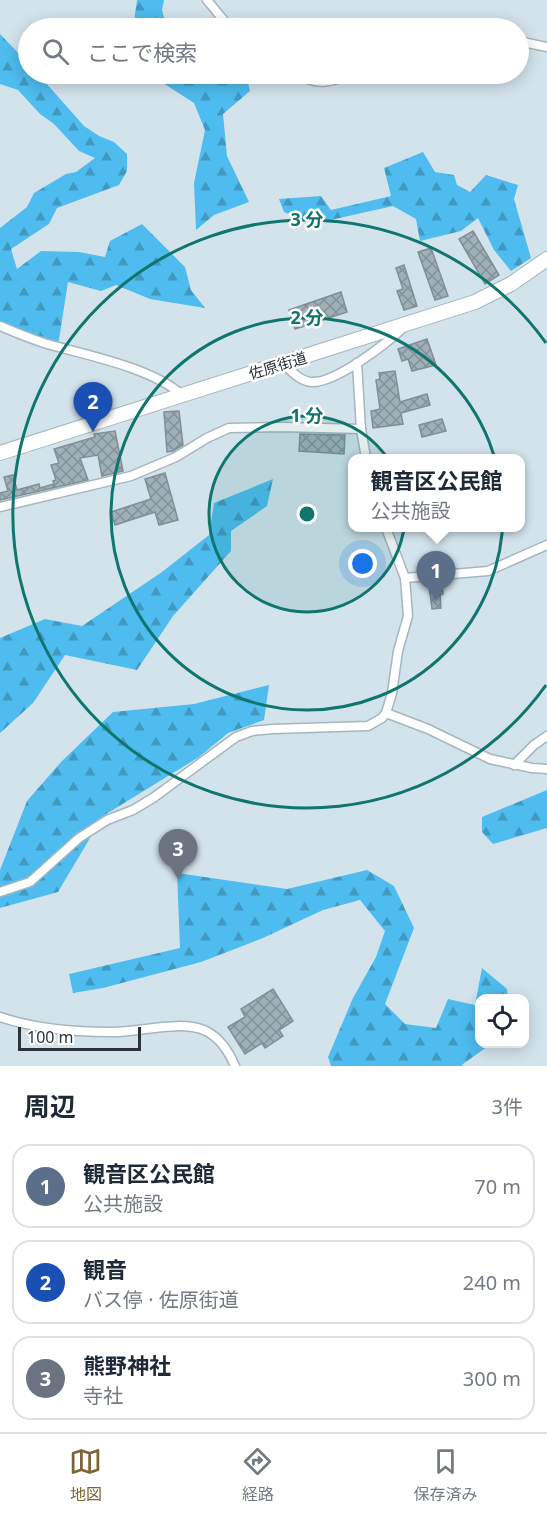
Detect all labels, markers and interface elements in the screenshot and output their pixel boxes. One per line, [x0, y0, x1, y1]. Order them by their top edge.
search box [18, 18, 529, 84]
icon: search [39, 35, 72, 68]
text: ここで検索 [87, 37, 197, 67]
text: 3 分 [291, 207, 323, 231]
text: 2 分 [291, 305, 323, 329]
street label: 佐原街道 [246, 347, 309, 383]
pin: 2 [74, 382, 112, 432]
text: 1 分 [291, 403, 323, 427]
popup [348, 454, 525, 532]
text: 観音区公民館 [370, 465, 503, 495]
text: 公共施設 [370, 497, 450, 524]
centre of rings [297, 504, 317, 524]
your location [348, 549, 377, 578]
pin: 1 [416, 552, 456, 601]
pin: 3 [158, 830, 198, 879]
map controls [475, 994, 529, 1048]
button: locate [475, 994, 529, 1048]
scale bar [18, 1024, 141, 1052]
text: 100 m [27, 1026, 74, 1048]
text: 周辺 [24, 1088, 76, 1124]
text: 3件 [492, 1093, 523, 1120]
text: 観音区公民館 [83, 1158, 215, 1188]
text: 1 [40, 1173, 51, 1200]
text: 70 m [474, 1173, 521, 1200]
text: 公共施設 [83, 1190, 163, 1217]
text: 観音 [83, 1254, 127, 1284]
text: 2 [40, 1269, 51, 1296]
text: 240 m [463, 1269, 521, 1296]
text: バス停 · 佐原街道 [83, 1286, 239, 1313]
text: 熊野神社 [83, 1350, 171, 1380]
text: 3 [40, 1365, 51, 1392]
text: 300 m [463, 1365, 521, 1392]
text: 寺社 [83, 1382, 123, 1409]
tab: 地図 [69, 1445, 102, 1505]
tab: 経路 [241, 1445, 274, 1505]
tab: 保存済み [413, 1445, 477, 1505]

